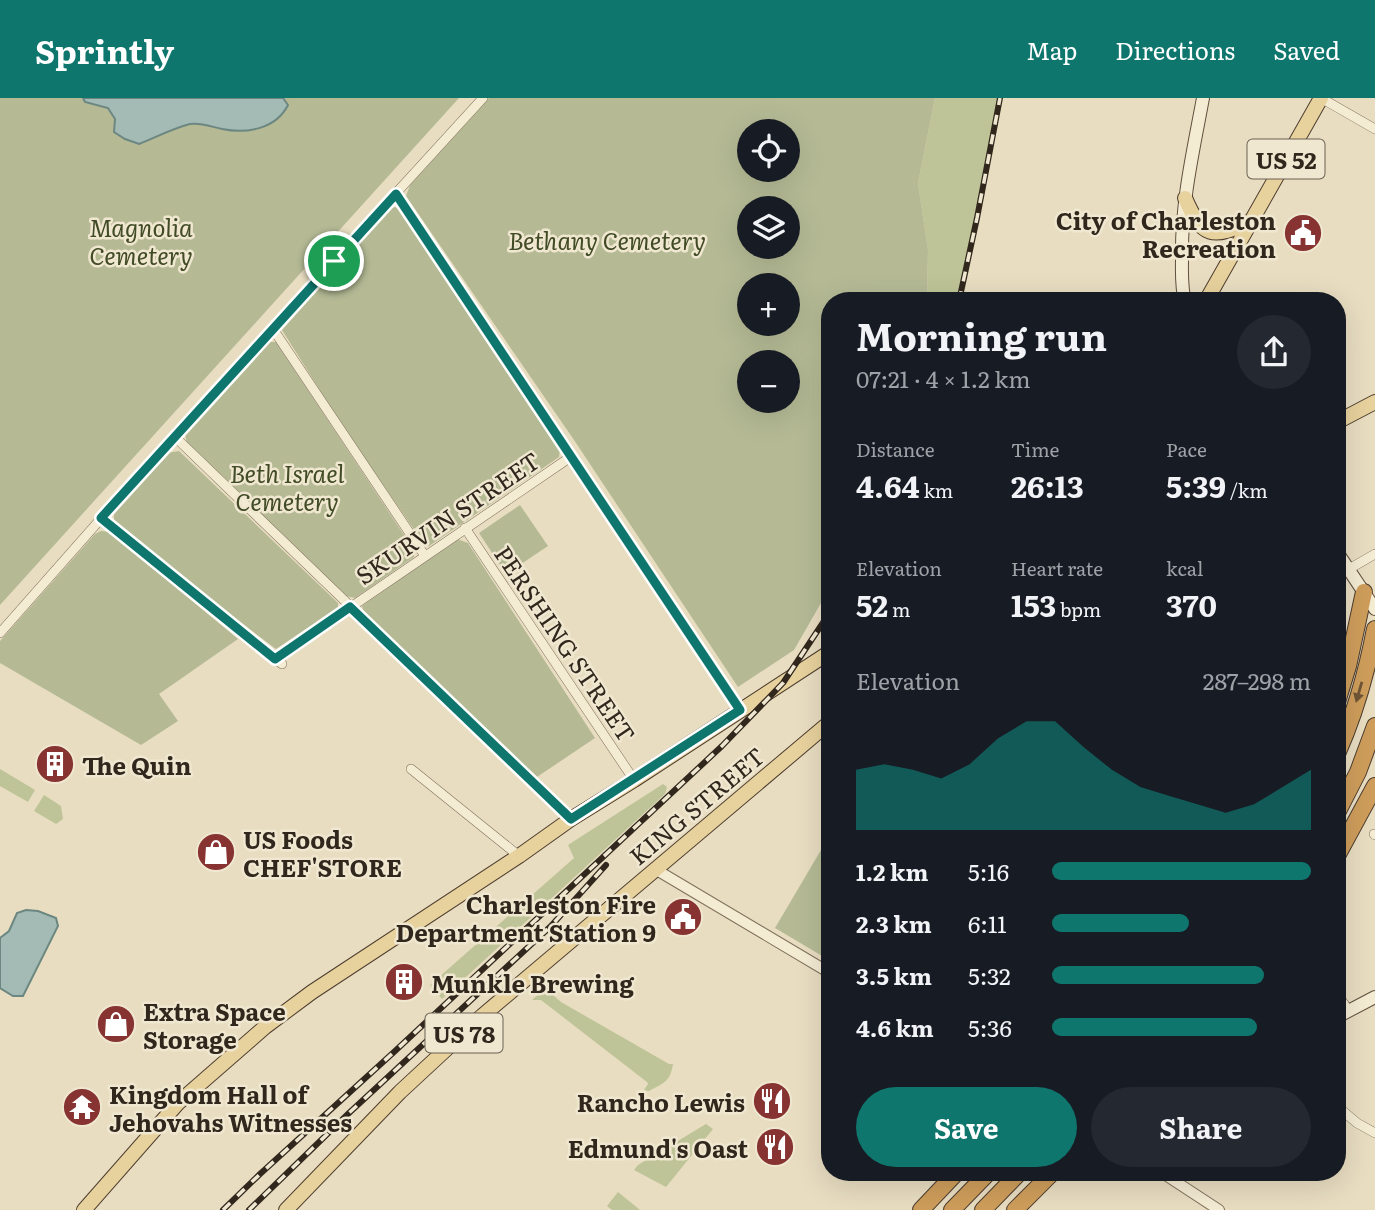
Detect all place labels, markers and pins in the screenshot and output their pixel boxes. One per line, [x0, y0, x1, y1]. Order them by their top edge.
place label: City of Charleston Recreation [1056, 202, 1276, 265]
public building icon: City of Charleston Recreation [1282, 212, 1324, 254]
pin [304, 231, 364, 291]
building icon: The Quin [34, 743, 76, 785]
place label: The Quin [82, 747, 192, 782]
place label: US Foods CHEF'STORE [243, 821, 402, 884]
shop icon: US Foods CHEF'STORE [195, 831, 237, 873]
place label: Charleston Fire Department Station 9 [396, 886, 656, 949]
public building icon: Charleston Fire Department Station 9 [662, 896, 704, 938]
building icon: Munkle Brewing [383, 961, 425, 1003]
place label: Munkle Brewing [431, 965, 634, 1000]
place label: Extra Space Storage [143, 993, 286, 1056]
shop icon: Extra Space Storage [95, 1003, 137, 1045]
place label: Kingdom Hall of Jehovahs Witnesses [109, 1076, 352, 1139]
restaurant icon: Rancho Lewis [751, 1080, 793, 1122]
place label: Rancho Lewis [577, 1084, 745, 1119]
temple icon: Kingdom Hall of Jehovahs Witnesses [61, 1086, 103, 1128]
restaurant icon: Edmund's Oast [754, 1126, 796, 1168]
place label: Edmund's Oast [568, 1130, 748, 1165]

